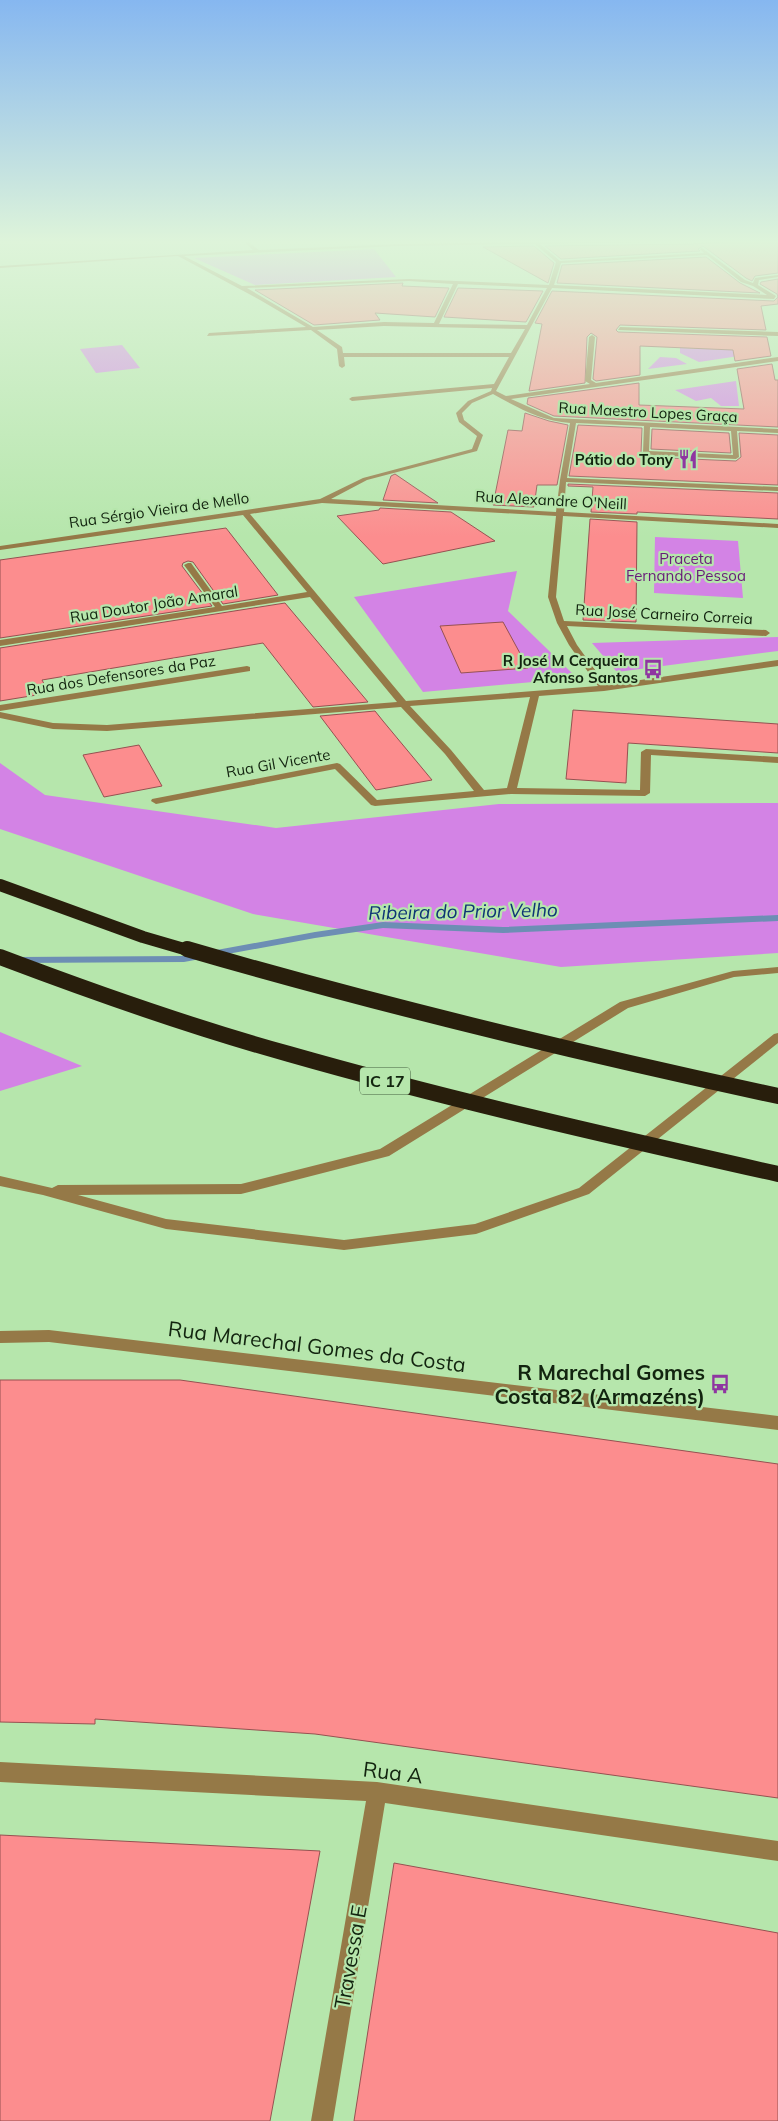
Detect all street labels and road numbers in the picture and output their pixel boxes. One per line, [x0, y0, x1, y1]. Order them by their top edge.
street label: Rua Maestro Lopes Graça [558, 398, 738, 426]
street label: Rua Alexandre O'Neill [475, 487, 627, 513]
street label: Rua Sérgio Vieira de Mello [68, 488, 250, 532]
street label: Rua Doutor João Amaral [69, 581, 239, 627]
street label: Rua José Carneiro Correia [575, 600, 753, 628]
street label: Rua dos Defensores da Paz [25, 651, 217, 699]
street label: Rua Gil Vicente [224, 744, 332, 782]
road number: IC 17 [360, 1068, 410, 1094]
street label: Rua Marechal Gomes da Costa [167, 1315, 467, 1377]
street label: Rua A [362, 1755, 425, 1789]
street label: Travessa E [328, 1903, 372, 2011]

